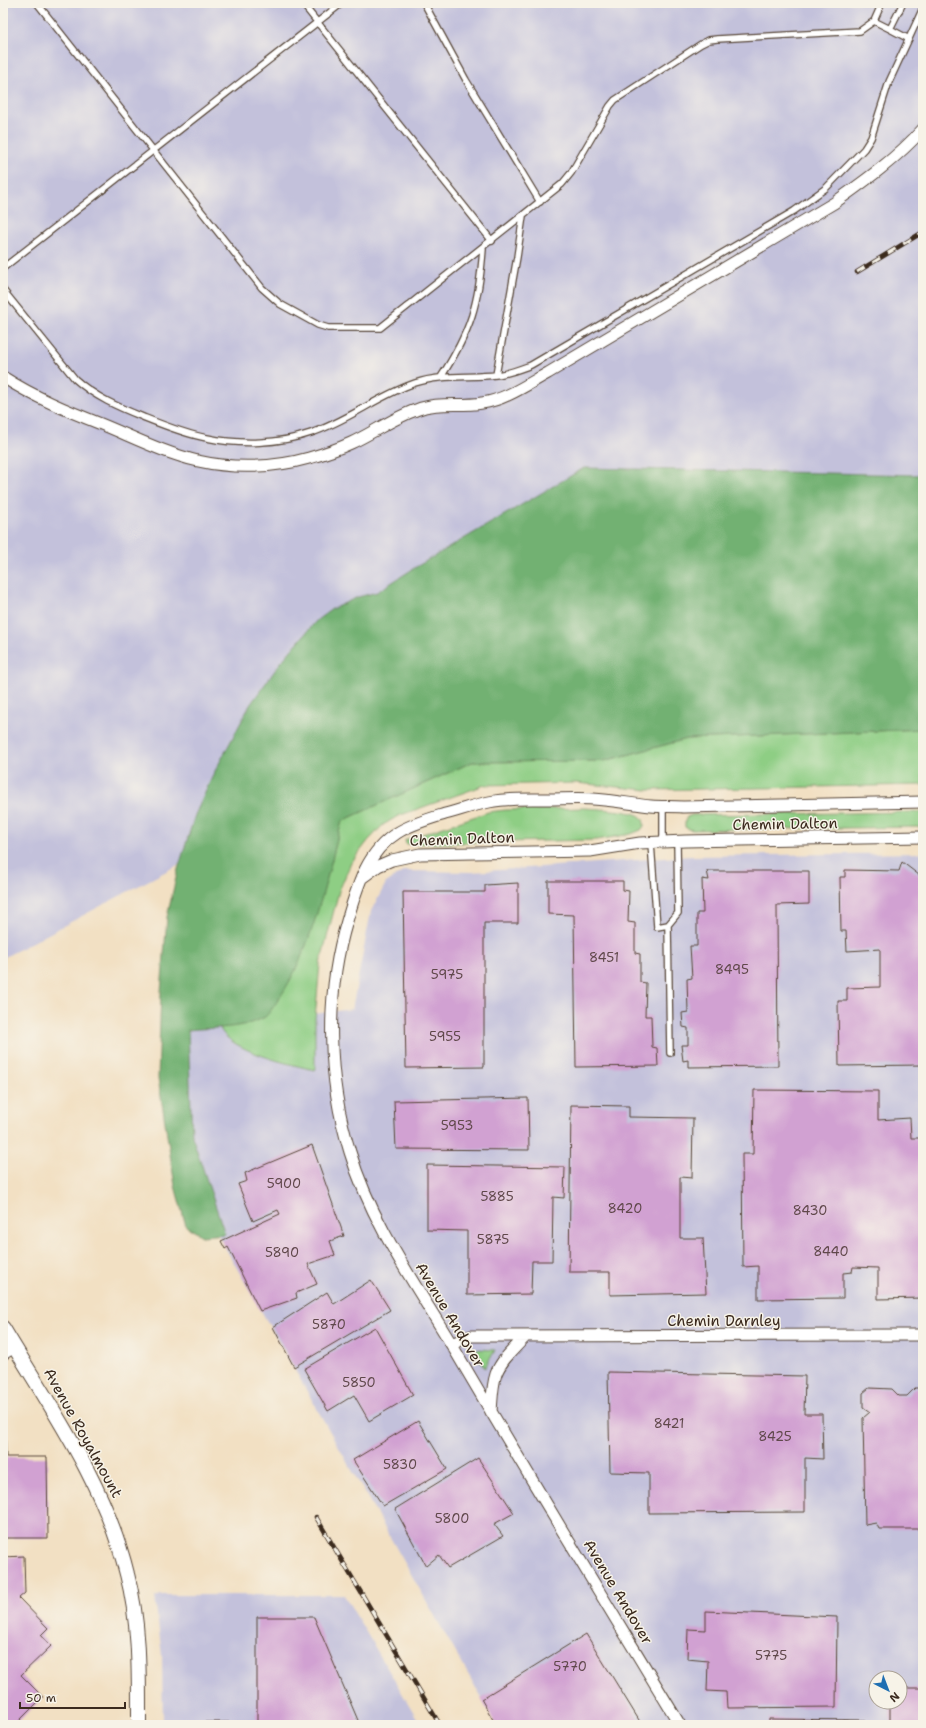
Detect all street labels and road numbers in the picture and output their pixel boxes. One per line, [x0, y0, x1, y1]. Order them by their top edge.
street label: Chemin Dalton [732, 813, 838, 835]
street label: Chemin Dalton [409, 827, 515, 851]
street label: Avenue Andover [411, 1259, 489, 1371]
street label: Chemin Darnley [667, 1311, 781, 1331]
street label: Avenue Royalmount [39, 1365, 127, 1501]
street label: Avenue Andover [579, 1536, 657, 1648]

